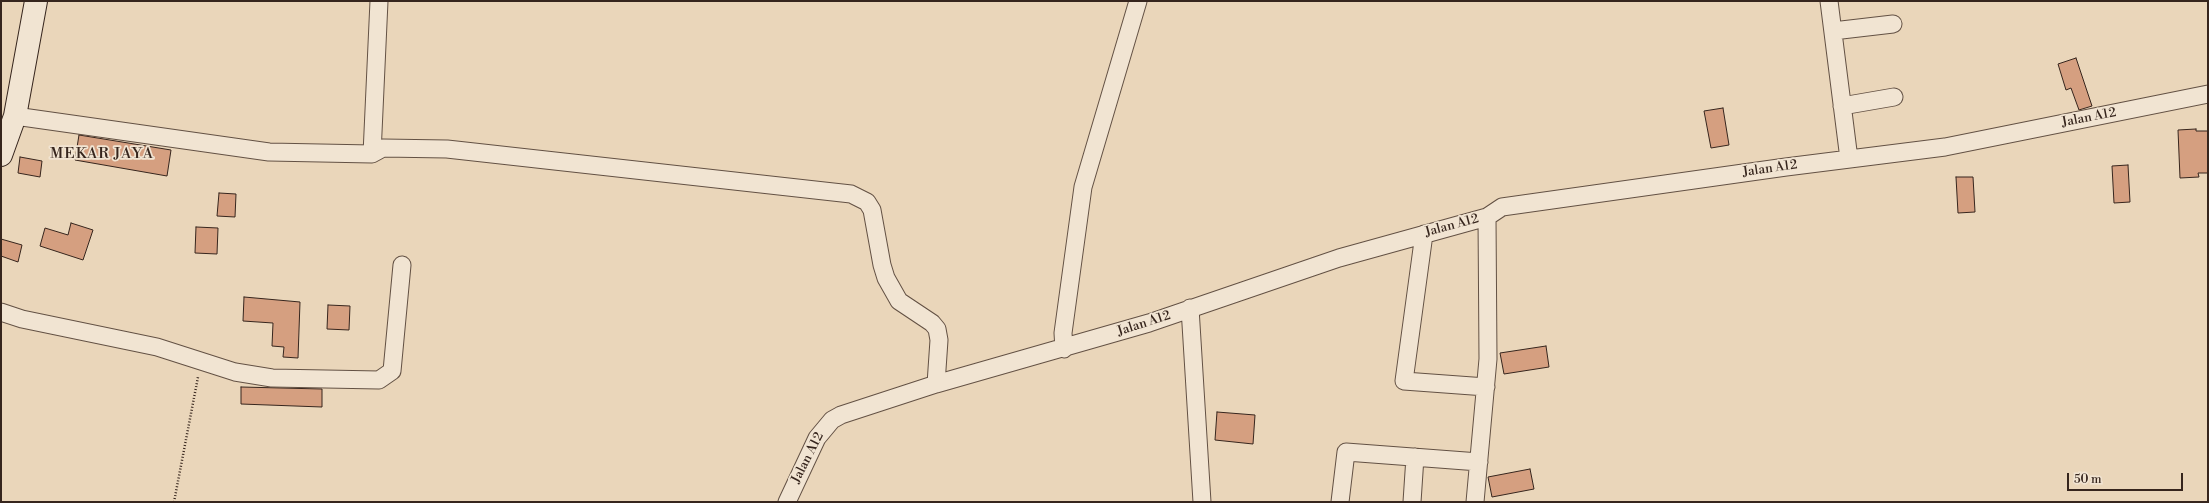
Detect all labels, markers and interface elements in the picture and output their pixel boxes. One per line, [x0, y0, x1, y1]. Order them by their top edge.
street label: Jalan A12 [2060, 105, 2118, 131]
district label: MEKAR JAYA [50, 145, 154, 163]
street label: Jalan A12 [1742, 157, 1798, 181]
street label: Jalan A12 [1423, 211, 1481, 241]
street label: Jalan A12 [1115, 308, 1173, 340]
street label: Jalan A12 [789, 430, 827, 486]
scale bar [2069, 465, 2185, 491]
text: 50 m [2074, 472, 2102, 487]

